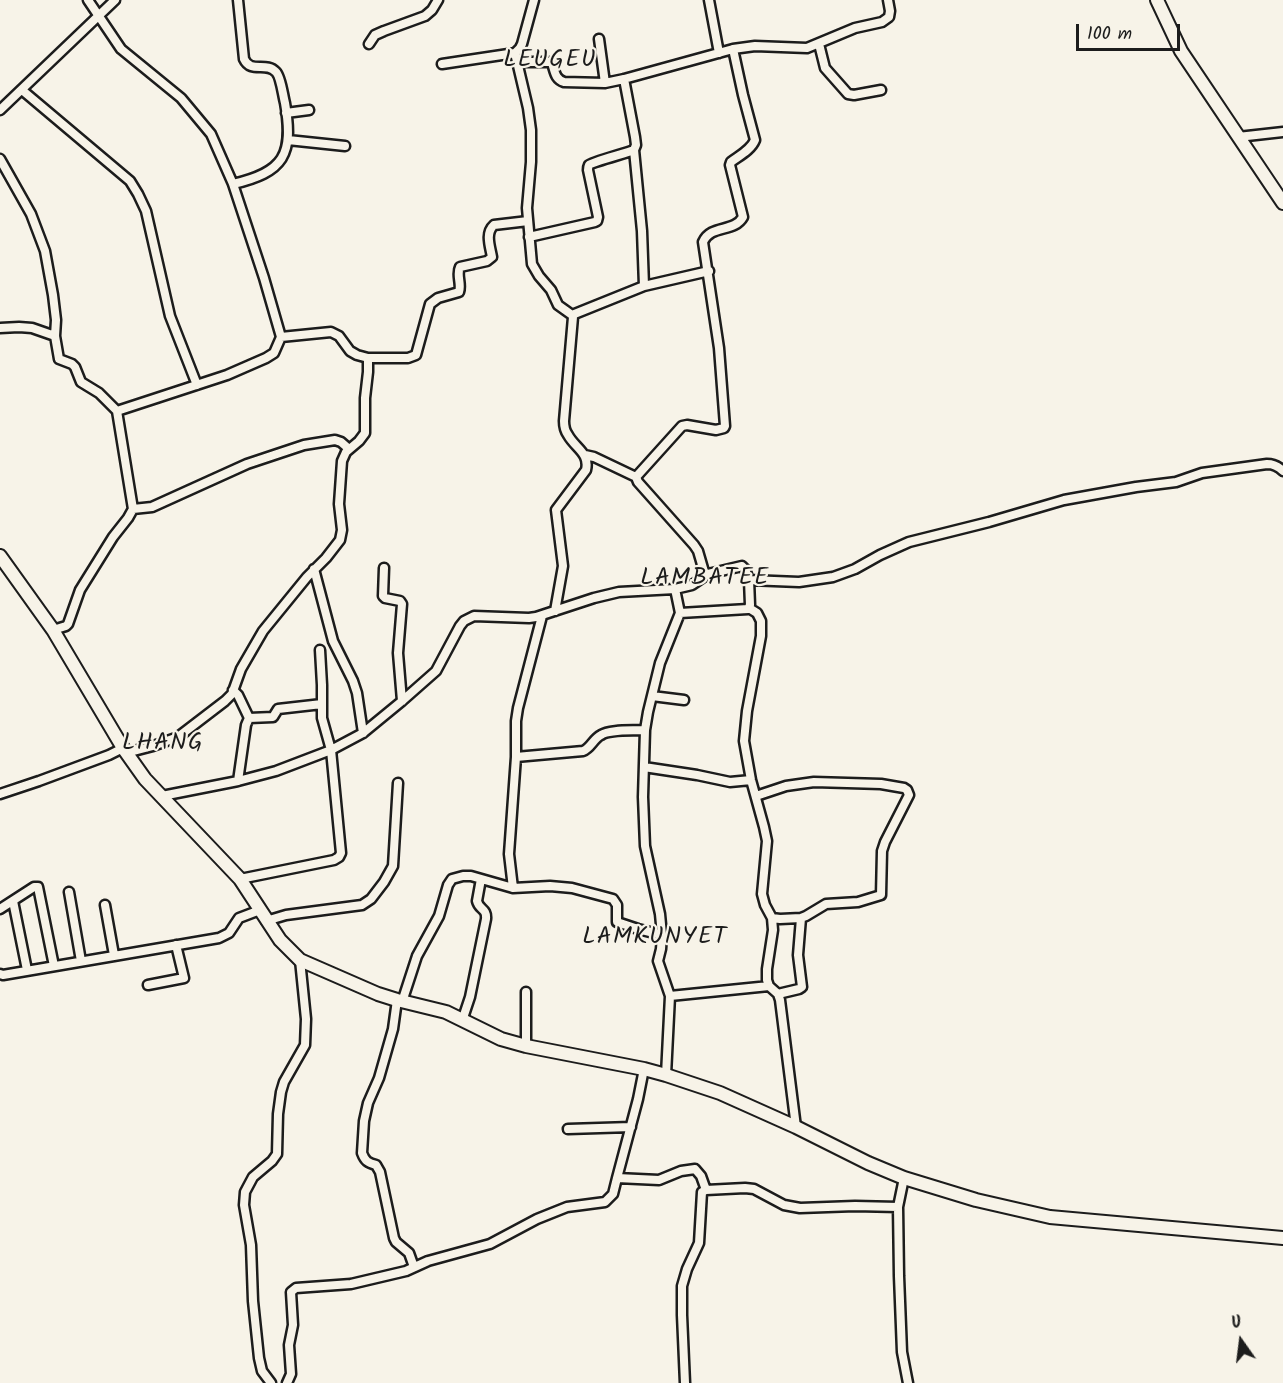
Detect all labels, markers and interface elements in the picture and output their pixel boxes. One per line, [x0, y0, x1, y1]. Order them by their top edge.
scale bar [1079, 12, 1182, 50]
text: 100 m [1087, 20, 1132, 49]
district label: LEUGEU [503, 48, 597, 76]
district label: LAMBATEE [640, 566, 770, 594]
district label: LHANG [122, 731, 204, 759]
district label: LAMKUNYET [582, 925, 728, 953]
text: U [1229, 1310, 1244, 1336]
north arrow [1211, 1311, 1271, 1371]

